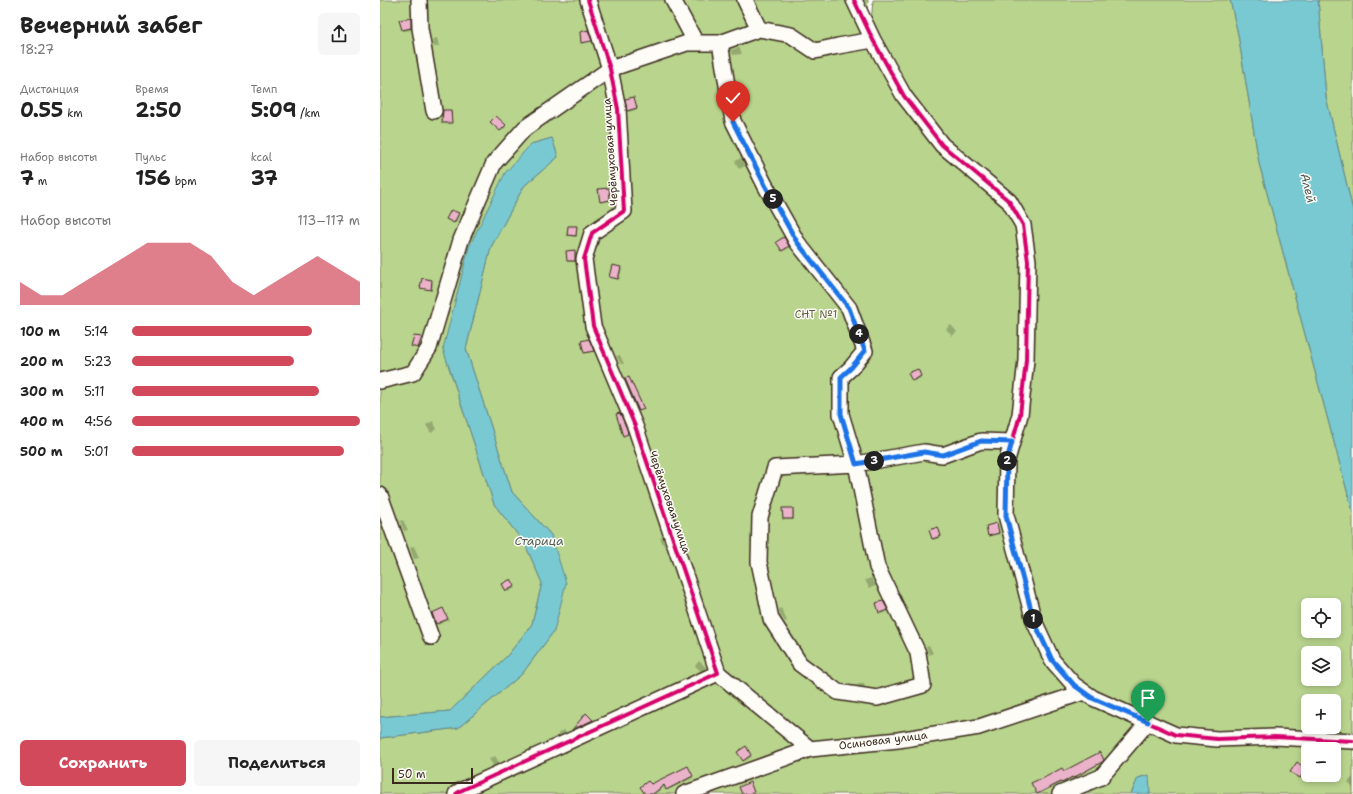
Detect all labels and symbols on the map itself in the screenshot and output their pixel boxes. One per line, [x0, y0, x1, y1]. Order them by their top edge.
pin [716, 81, 750, 122]
street label: Черёмуховая улица [599, 97, 622, 206]
water label: Алей [1297, 172, 1319, 204]
pin: 5 [763, 189, 783, 209]
park label: СНТ №1 [795, 307, 837, 322]
pin: 4 [849, 324, 869, 344]
street label: Черёмуховая улица [645, 449, 694, 556]
pin: 3 [864, 451, 884, 471]
pin: 2 [997, 451, 1017, 471]
water label: Старица [514, 533, 564, 549]
pin: 1 [1023, 609, 1043, 629]
pin [1131, 681, 1165, 722]
street label: Осиновая улица [838, 728, 928, 753]
scale bar [392, 766, 473, 785]

